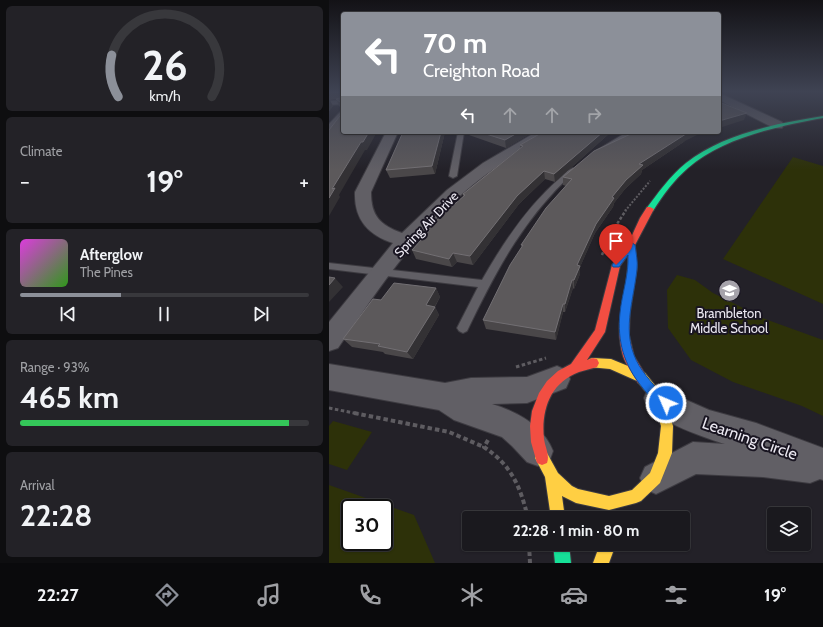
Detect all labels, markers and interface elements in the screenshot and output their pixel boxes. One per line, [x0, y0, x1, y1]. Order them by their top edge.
text: 70 m [423, 26, 487, 60]
icon: left [357, 28, 409, 80]
text: 26 [142, 40, 187, 90]
text: Creighton Road [423, 60, 540, 82]
text: km/h [149, 86, 180, 104]
icon: left [457, 104, 479, 126]
icon: ahead [499, 104, 521, 126]
icon: ahead [541, 104, 563, 126]
icon: right [583, 104, 605, 126]
text: Climate [20, 143, 62, 159]
text: 19° [146, 163, 183, 200]
text: − [20, 168, 30, 195]
text: + [299, 168, 309, 195]
street label: Spring Air Drive [391, 188, 462, 260]
pin [599, 224, 633, 265]
icon: arrive [605, 230, 627, 252]
text: Afterglow [80, 246, 143, 264]
text: The Pines [80, 264, 133, 280]
school or university icon: Brambleton Middle School [716, 278, 742, 304]
icon: previous [57, 303, 79, 325]
icon: pause [153, 303, 175, 325]
icon: next [250, 303, 272, 325]
place label: Brambleton Middle School [690, 305, 768, 336]
text: Range · 93% [20, 359, 89, 375]
text: 465 km [20, 379, 119, 416]
position arrow [645, 382, 687, 424]
street label: Learning Circle [700, 413, 800, 464]
text: Arrival [20, 477, 55, 493]
text: 22:28 [20, 497, 92, 534]
speed limit sign: 30 [341, 499, 393, 551]
map controls [767, 507, 811, 551]
button: layers [767, 507, 811, 551]
text: 22:28 · 1 min · 80 m [513, 522, 639, 540]
icon: directions [153, 581, 181, 609]
icon: music [255, 581, 283, 609]
icon: phone [356, 581, 384, 609]
icon: climate [458, 581, 486, 609]
icon: car [560, 581, 588, 609]
icon: filters [662, 581, 690, 609]
text: 22:27 [37, 584, 79, 606]
text: 19° [764, 584, 786, 606]

